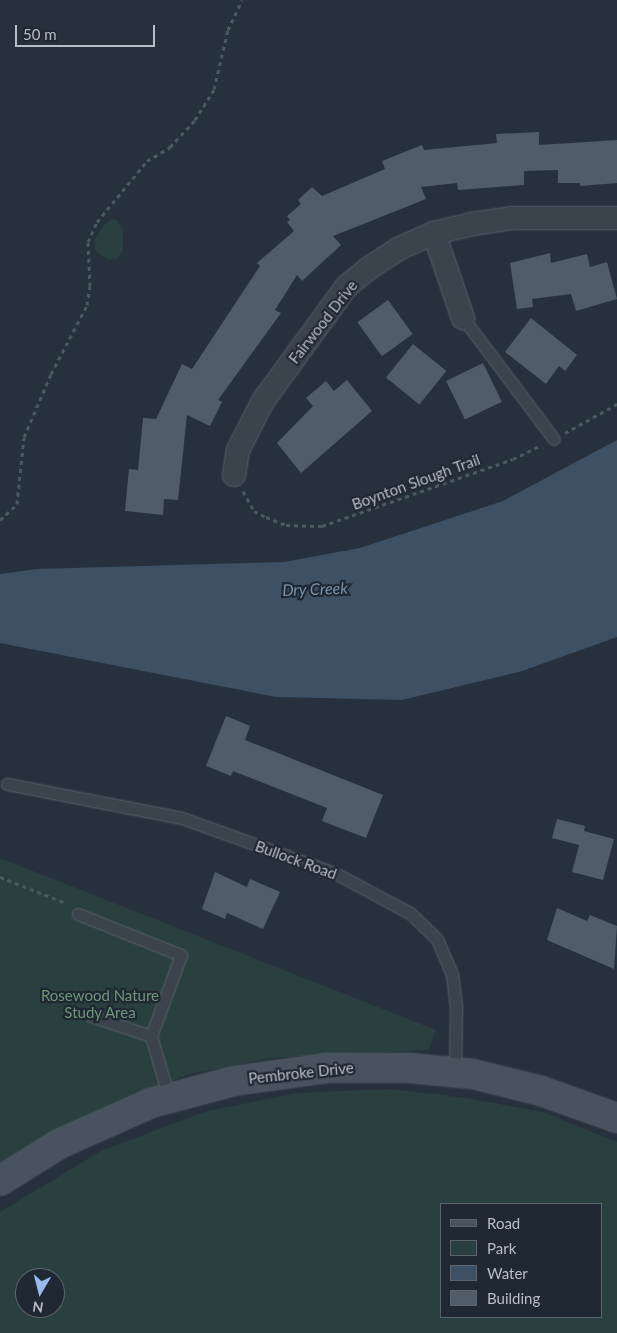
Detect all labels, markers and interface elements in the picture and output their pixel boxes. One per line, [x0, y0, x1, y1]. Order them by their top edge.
scale bar [18, 15, 158, 47]
text: 50 m [23, 25, 57, 43]
street label: Fairwood Drive [285, 277, 361, 367]
street label: Boynton Slough Trail [349, 450, 483, 514]
water label: Dry Creek [282, 578, 348, 600]
street label: Bullock Road [253, 837, 339, 883]
park label: Rosewood Nature Study Area [41, 986, 159, 1021]
street label: Pembroke Drive [248, 1059, 354, 1087]
legend [440, 1203, 602, 1318]
text: Road [487, 1214, 520, 1232]
text: Park [487, 1239, 516, 1257]
text: Water [487, 1264, 528, 1282]
north arrow [15, 1268, 65, 1318]
text: Building [487, 1289, 540, 1307]
text: N [31, 1298, 45, 1317]

